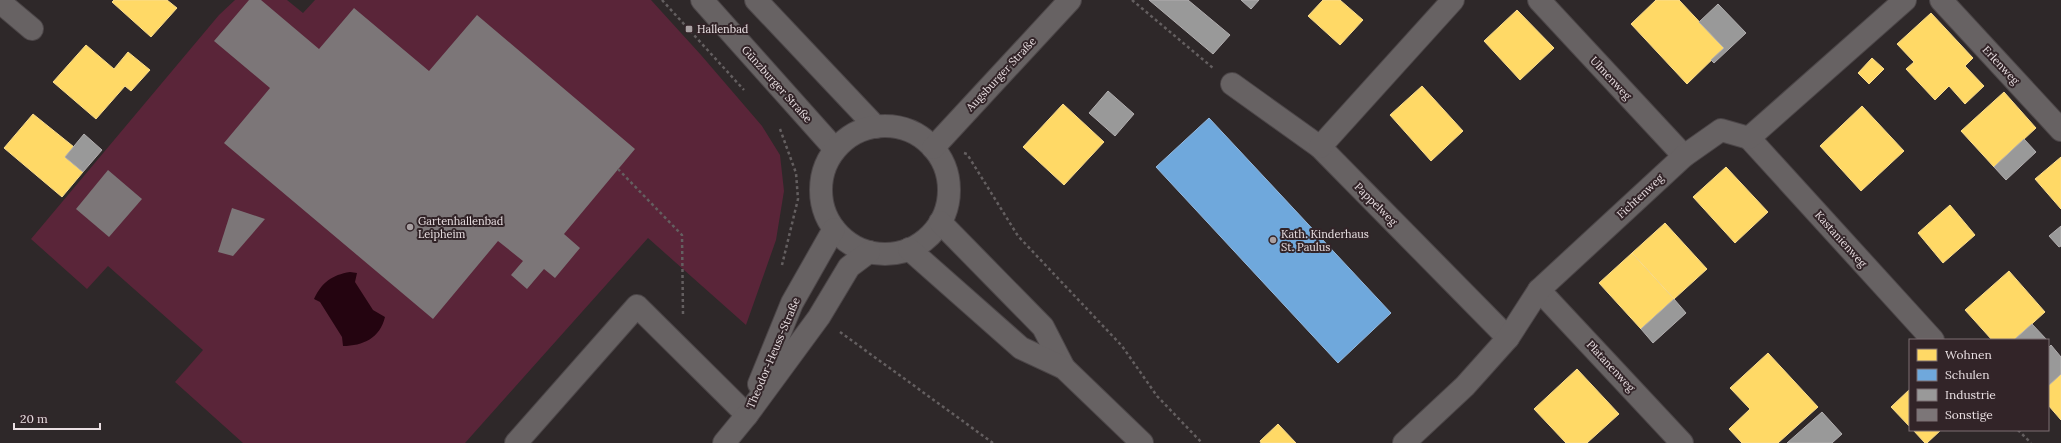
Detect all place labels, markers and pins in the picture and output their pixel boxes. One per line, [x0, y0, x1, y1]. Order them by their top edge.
place label: Hallenbad [697, 22, 749, 36]
marker: Hallenbad [684, 24, 694, 34]
place label: Gartenhallenbad Leipheim [418, 214, 504, 241]
marker: Gartenhallenbad Leipheim [405, 222, 415, 232]
place label: Kath. Kinderhaus St. Paulus [1281, 227, 1369, 254]
marker: Kath. Kinderhaus St. Paulus [1268, 235, 1278, 245]

